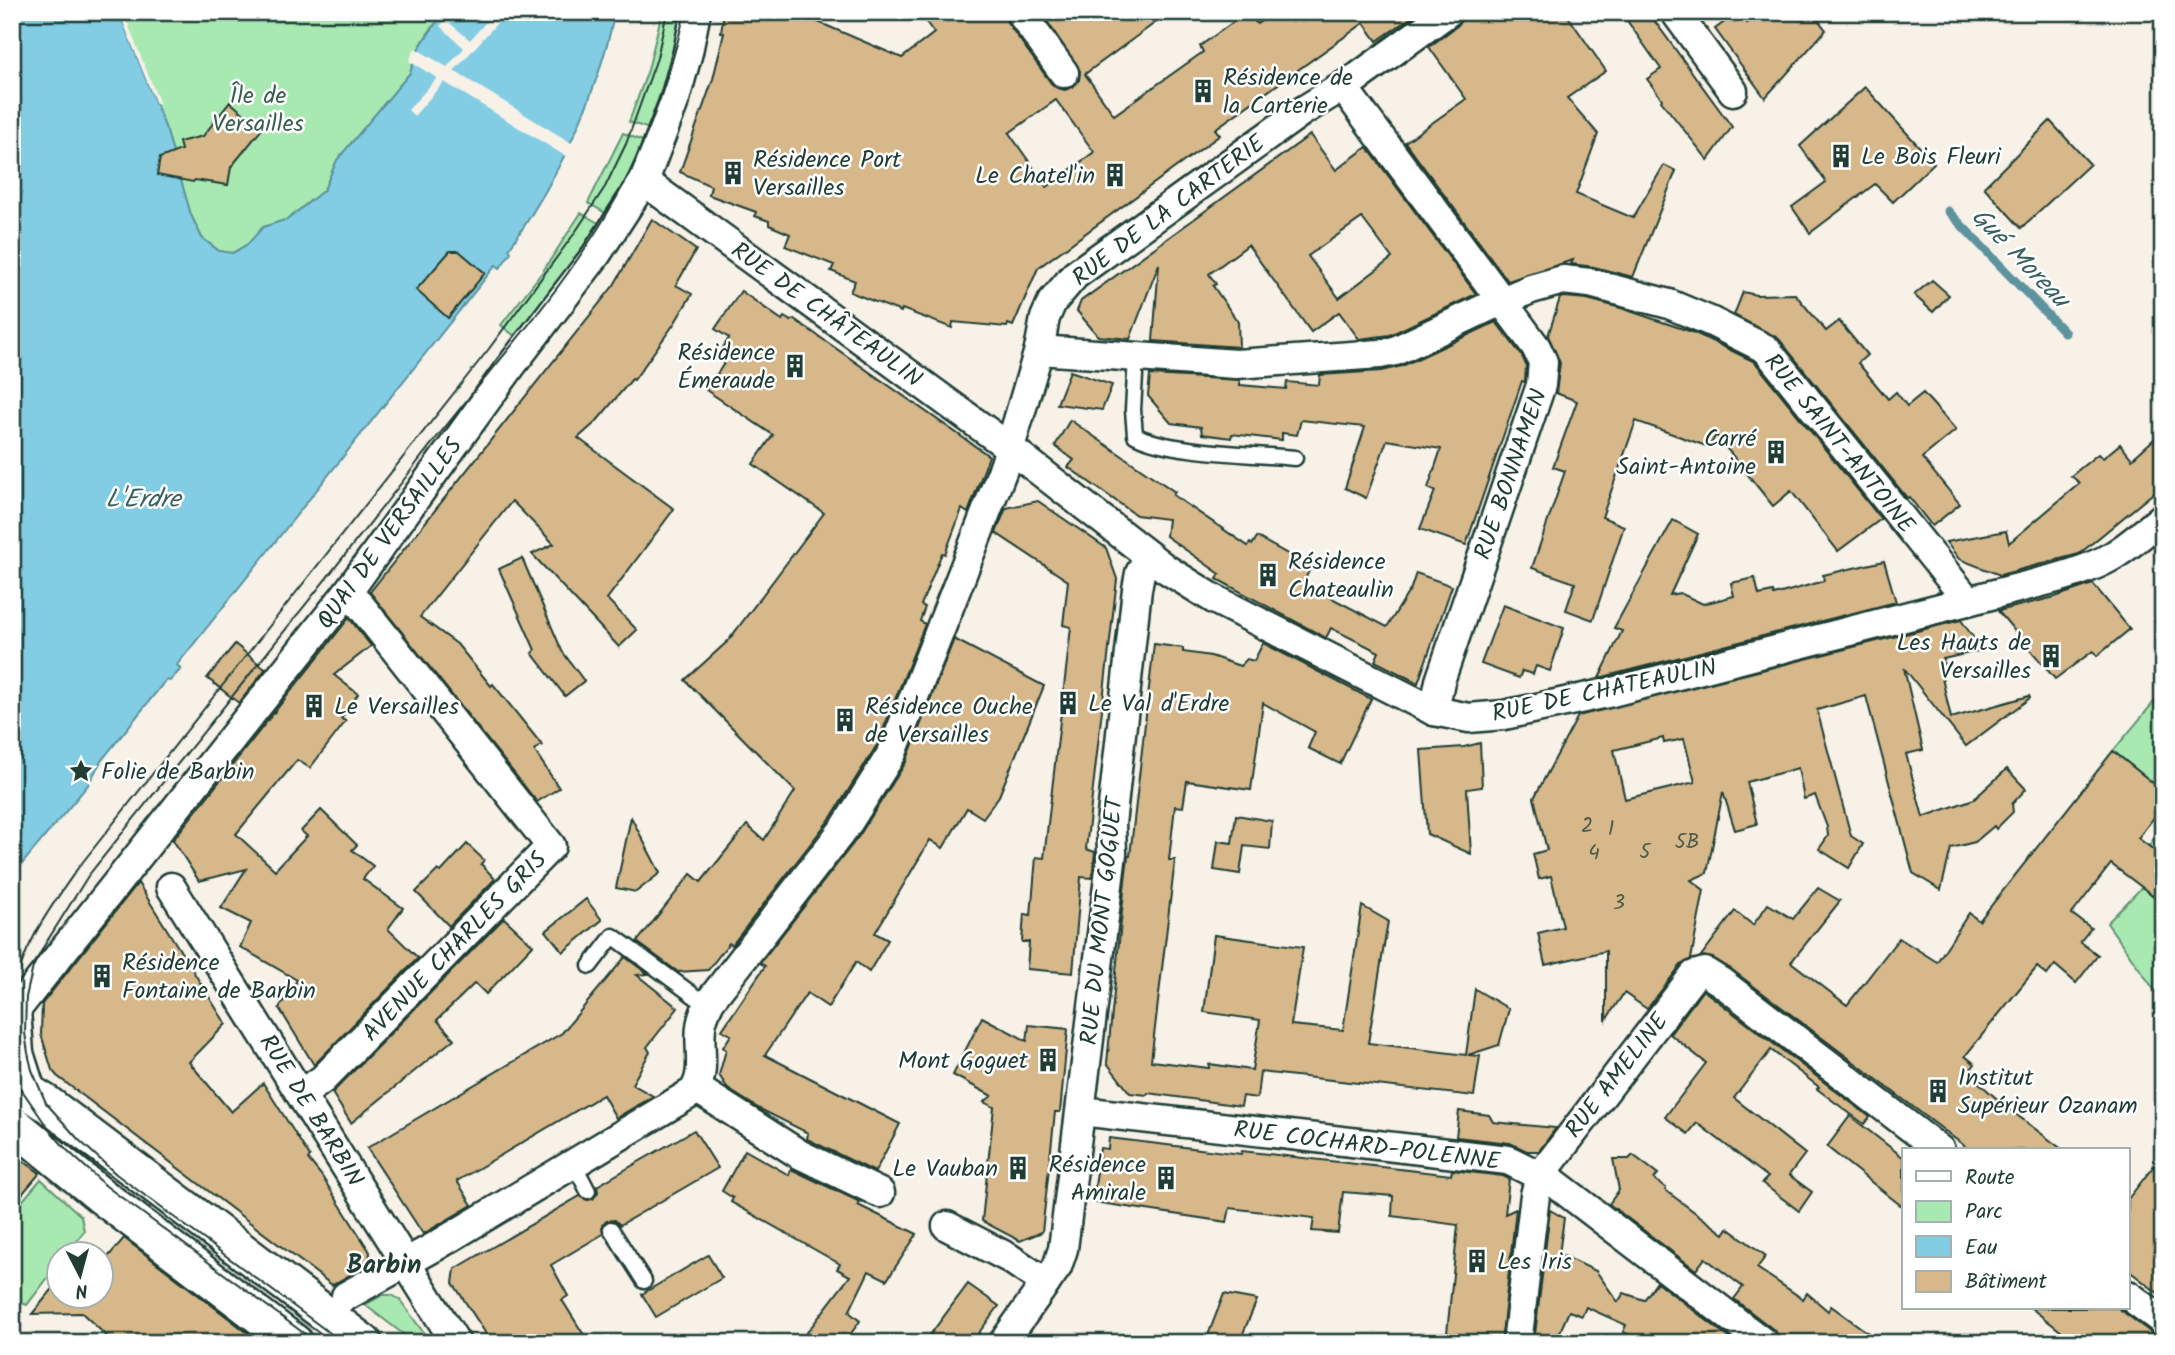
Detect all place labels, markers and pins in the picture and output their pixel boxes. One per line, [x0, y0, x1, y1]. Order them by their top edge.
place label: Résidence de la Carterie [1223, 59, 1353, 126]
building icon: Résidence de la Carterie [1189, 77, 1217, 105]
place label: Le Bois Fleuri [1861, 138, 2002, 177]
place label: Résidence Port Versailles [753, 141, 902, 208]
building icon: Le Bois Fleuri [1827, 142, 1855, 170]
place label: Le Chatel'in [975, 157, 1095, 196]
building icon: Résidence Port Versailles [719, 159, 747, 187]
building icon: Le Chatel'in [1101, 161, 1129, 189]
place label: Résidence Émeraude [677, 334, 775, 401]
building icon: Résidence Émeraude [781, 352, 809, 380]
place label: Carré Saint-Antoine [1616, 420, 1757, 487]
building icon: Carré Saint-Antoine [1762, 438, 1790, 466]
place label: Résidence Chateaulin [1288, 543, 1394, 610]
building icon: Résidence Chateaulin [1254, 561, 1282, 589]
place label: Les Hauts de Versailles [1896, 624, 2031, 691]
building icon: Les Hauts de Versailles [2037, 642, 2065, 670]
place label: Le Val d'Erdre [1088, 685, 1229, 724]
place label: Le Versailles [334, 688, 459, 727]
place label: Résidence Ouche de Versailles [865, 688, 1033, 755]
building icon: Le Val d'Erdre [1054, 689, 1082, 717]
building icon: Le Versailles [300, 692, 328, 720]
building icon: Résidence Ouche de Versailles [831, 706, 859, 734]
place label: Folie de Barbin [101, 753, 254, 792]
place icon: Folie de Barbin [67, 757, 95, 785]
place label: Résidence Fontaine de Barbin [122, 944, 316, 1011]
building icon: Résidence Fontaine de Barbin [88, 962, 116, 990]
place label: Mont Goguet [898, 1042, 1029, 1081]
building icon: Mont Goguet [1034, 1046, 1062, 1074]
place label: Institut Supérieur Ozanam [1958, 1059, 2138, 1126]
building icon: Institut Supérieur Ozanam [1924, 1077, 1952, 1105]
place label: Résidence Amirale [1048, 1146, 1146, 1213]
place label: Le Vauban [892, 1150, 998, 1189]
building icon: Le Vauban [1004, 1154, 1032, 1182]
building icon: Résidence Amirale [1152, 1164, 1180, 1192]
place label: Les Iris [1497, 1243, 1572, 1282]
building icon: Les Iris [1463, 1247, 1491, 1275]

